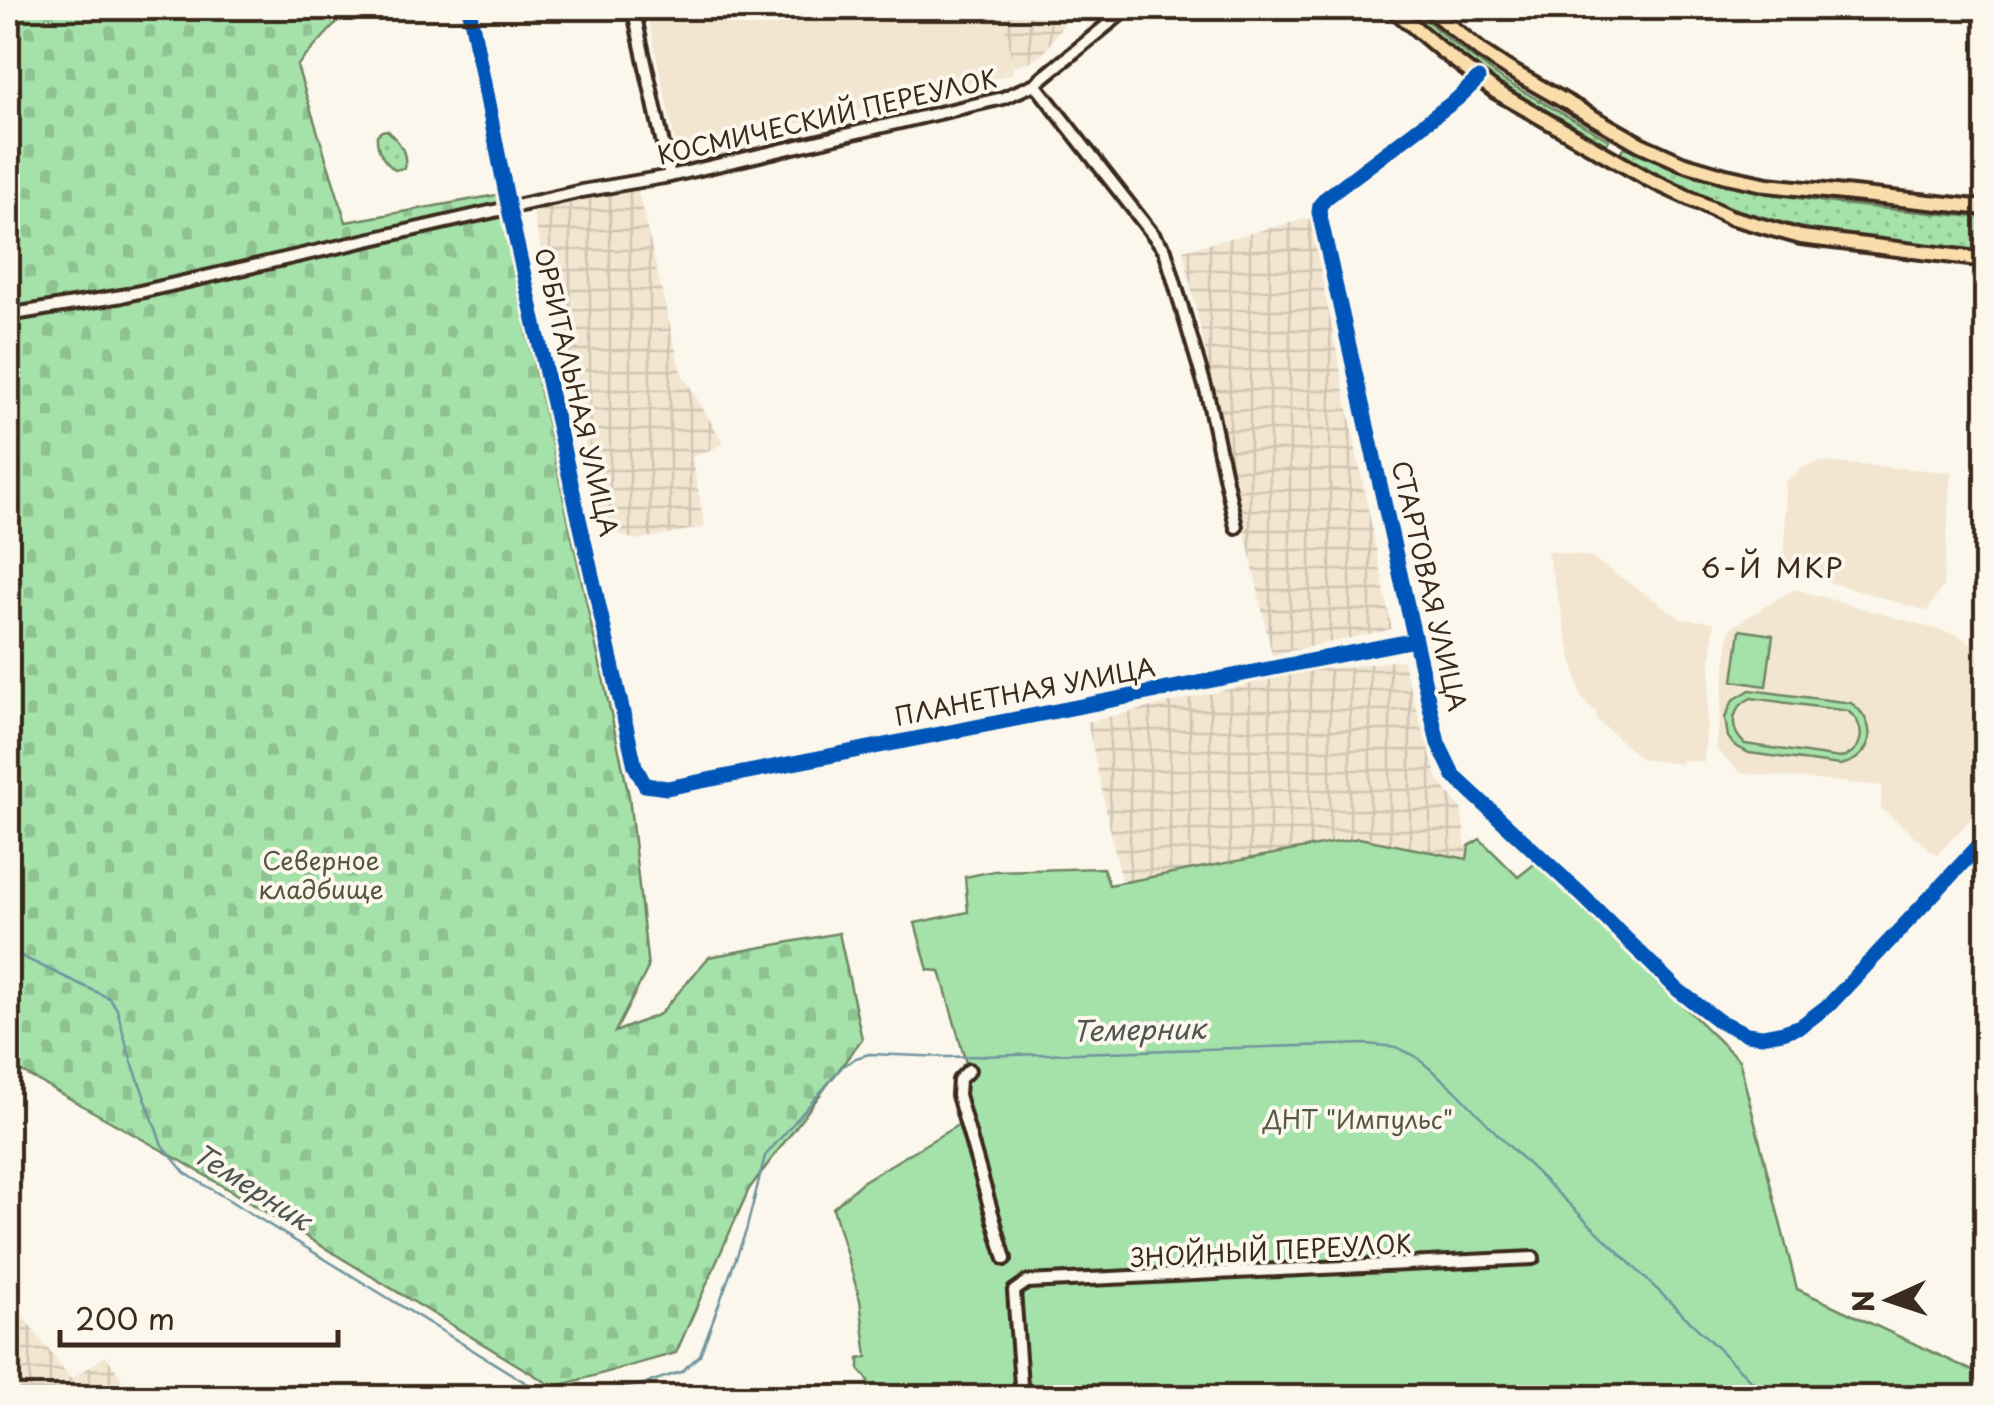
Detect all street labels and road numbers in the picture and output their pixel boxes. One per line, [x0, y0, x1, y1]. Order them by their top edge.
street label: КОСМИЧЕСКИЙ ПЕРЕУЛОК [653, 58, 1000, 174]
street label: ОРБИТАЛЬНАЯ УЛИЦА [525, 244, 629, 540]
street label: СТАРТОВАЯ УЛИЦА [1383, 457, 1477, 715]
street label: ПЛАНЕТНАЯ УЛИЦА [891, 647, 1158, 735]
street label: ЗНОЙНЫЙ ПЕРЕУЛОК [1130, 1224, 1412, 1276]

